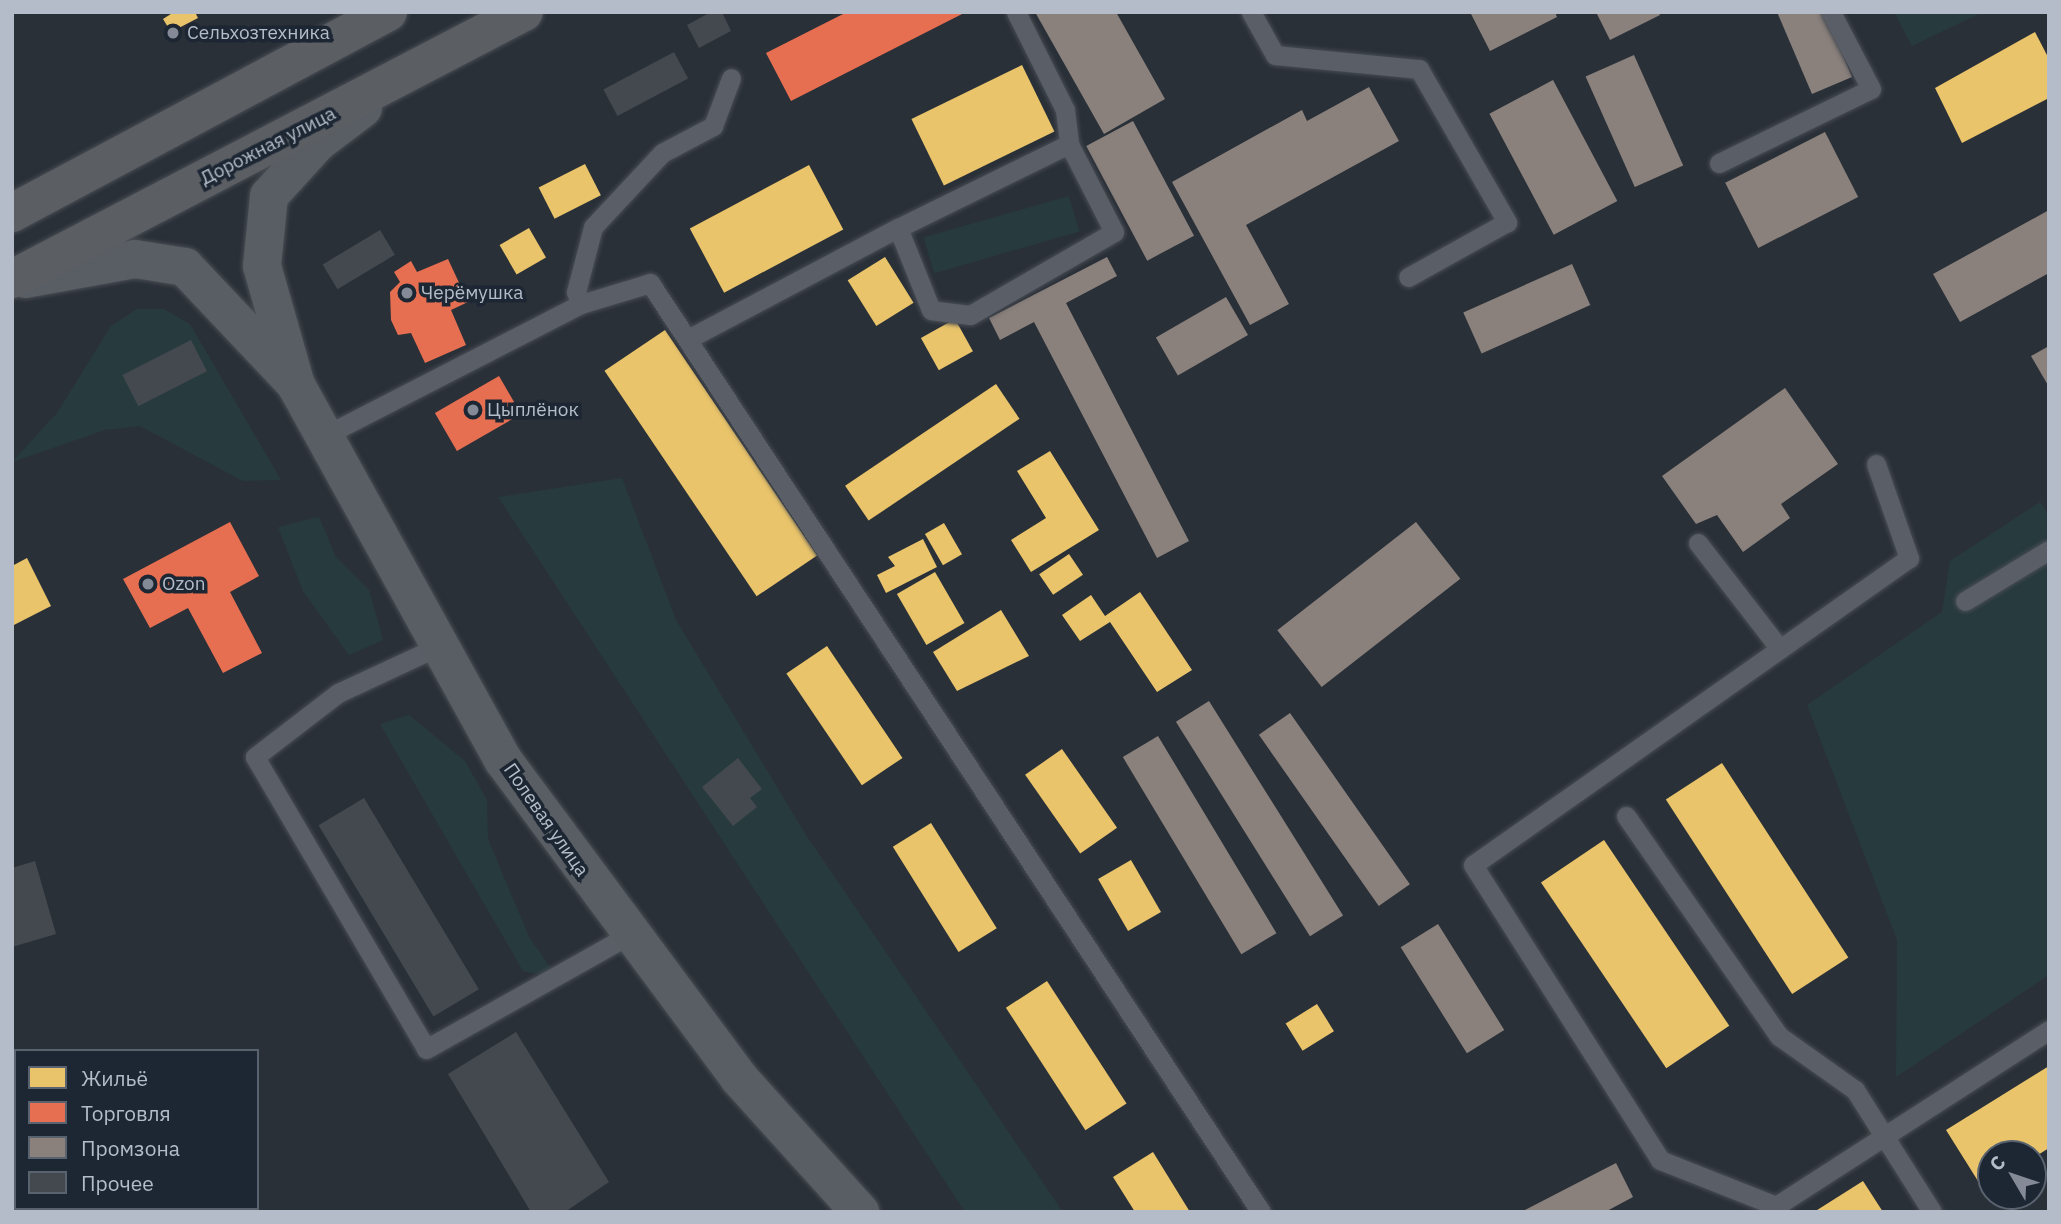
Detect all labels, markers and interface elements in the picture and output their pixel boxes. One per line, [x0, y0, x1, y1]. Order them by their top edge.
place label: Сельхозтехника [187, 22, 330, 44]
marker: Сельхозтехника [165, 25, 181, 41]
street label: Дорожная улица [196, 102, 340, 190]
place label: Черёмушка [421, 282, 523, 304]
marker: Черёмушка [399, 285, 415, 301]
place label: Цыплёнок [487, 399, 579, 421]
marker: Цыплёнок [465, 402, 481, 418]
place label: Ozon [162, 573, 206, 595]
marker: Ozon [140, 576, 156, 592]
street label: Полевая улица [499, 759, 593, 881]
legend [14, 1049, 259, 1210]
text: Жильё [81, 1064, 148, 1092]
text: Торговля [81, 1099, 171, 1127]
text: Промзона [81, 1134, 180, 1162]
north arrow [1977, 1140, 2047, 1210]
text: С [1984, 1151, 2010, 1175]
text: Прочее [81, 1169, 154, 1197]

